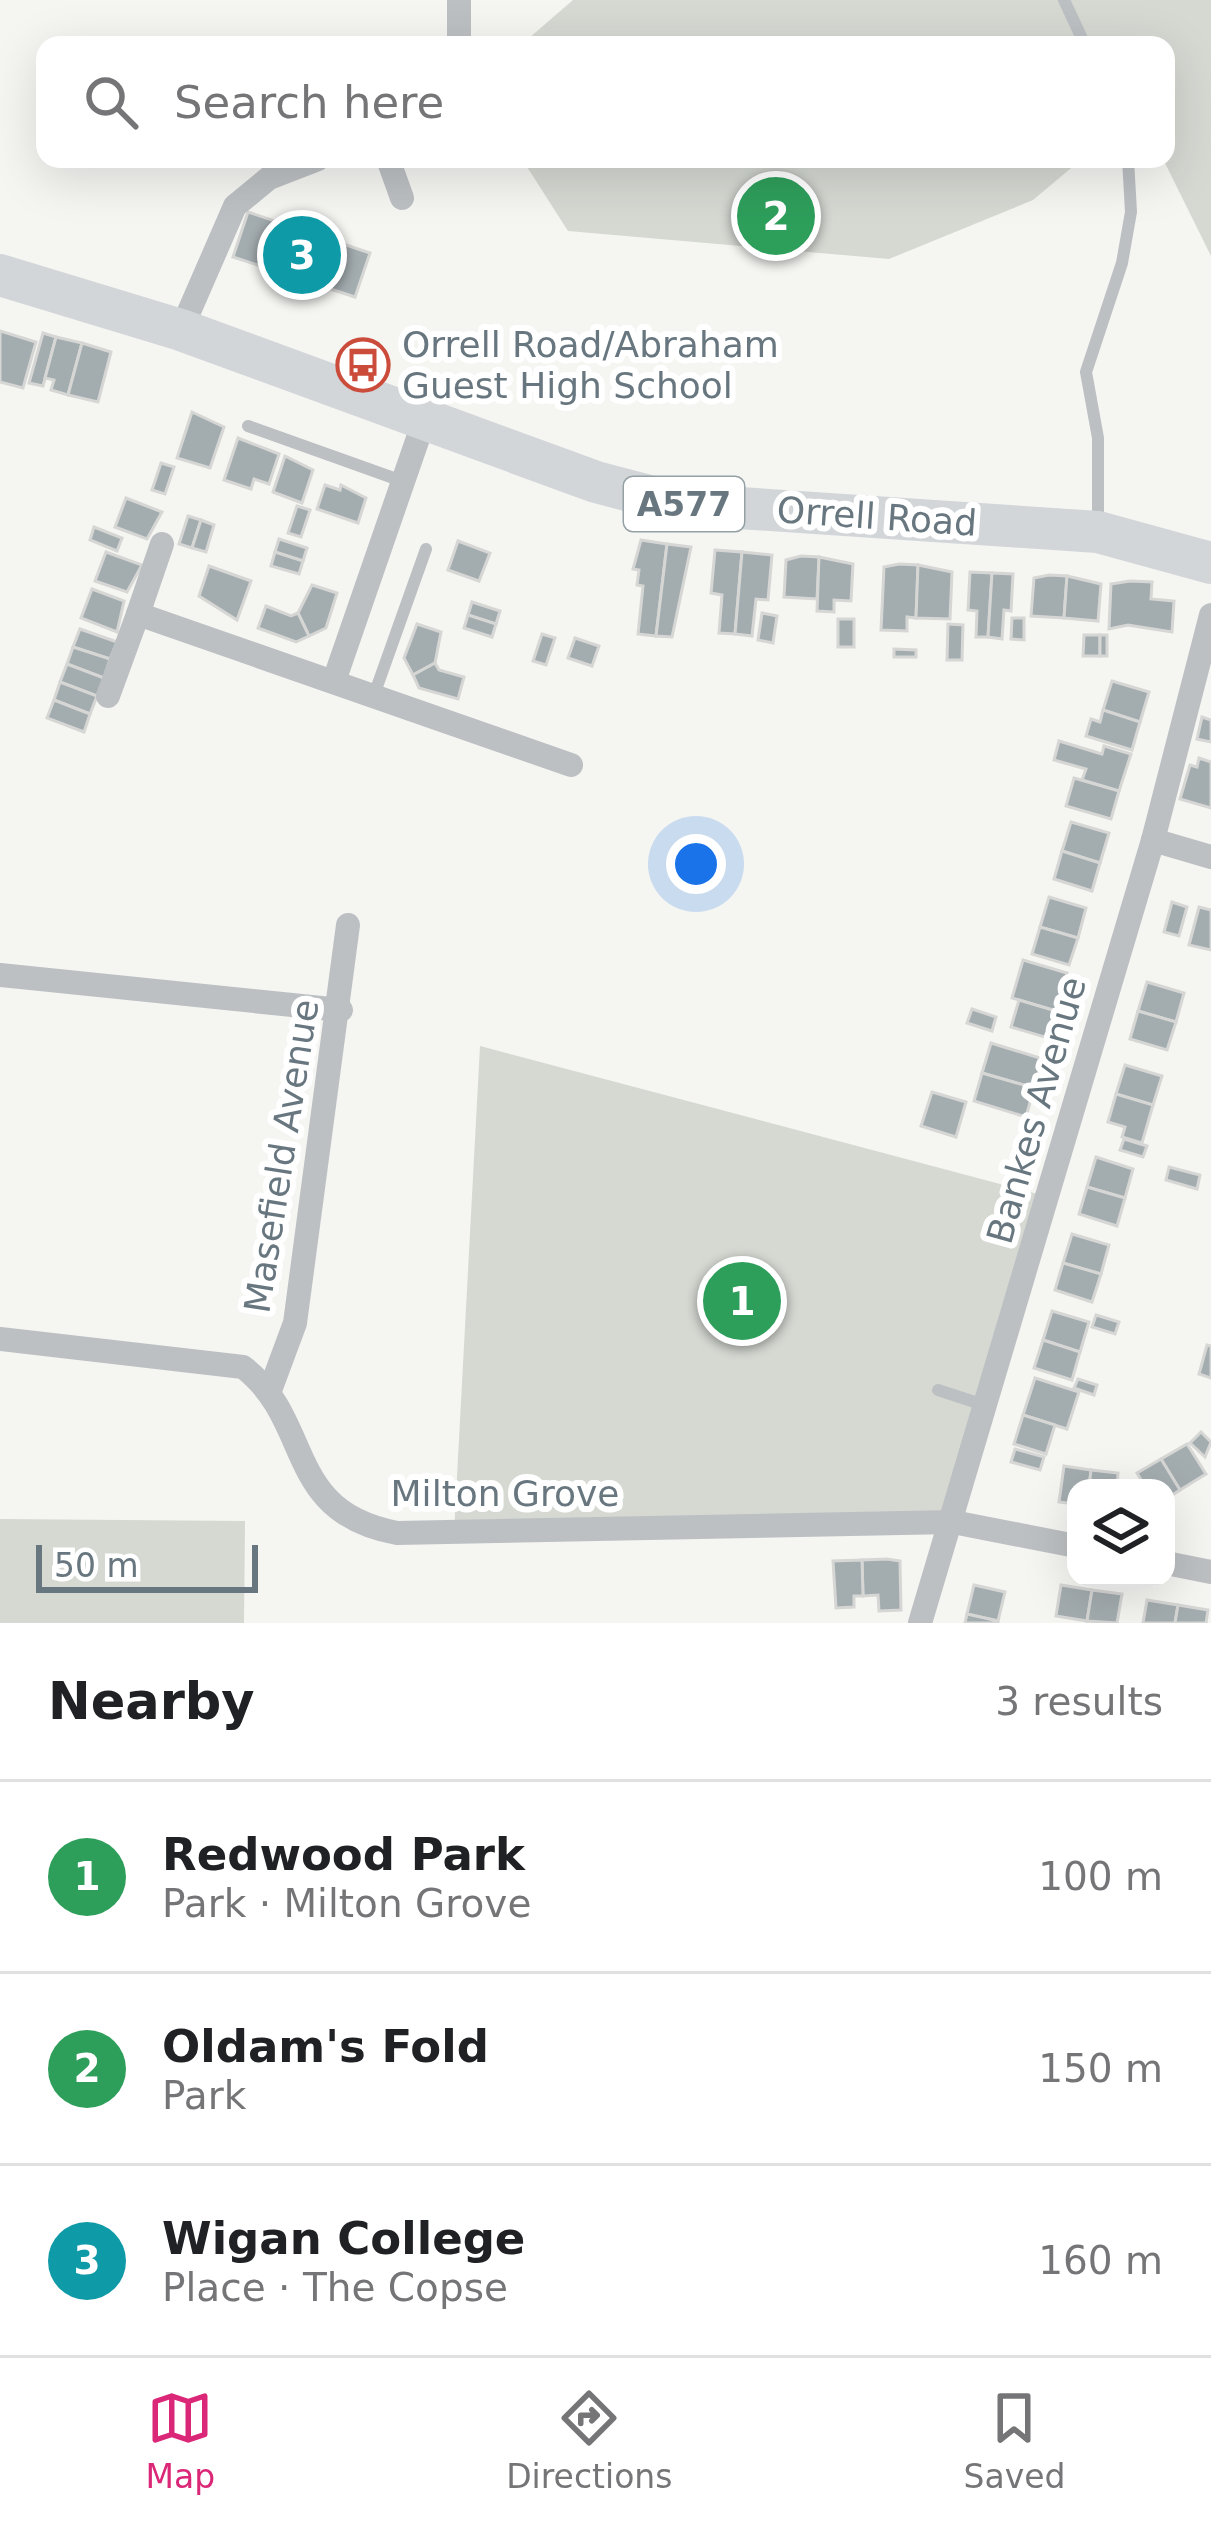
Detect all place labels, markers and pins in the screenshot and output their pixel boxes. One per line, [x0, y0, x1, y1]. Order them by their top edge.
pin: 2 [737, 171, 815, 261]
pin: 3 [263, 210, 341, 300]
place label: Orrell Road/Abraham Guest High School [402, 324, 779, 406]
bus stop icon: Orrell Road/Abraham Guest High School [335, 337, 391, 393]
pin: 1 [703, 1256, 781, 1346]

